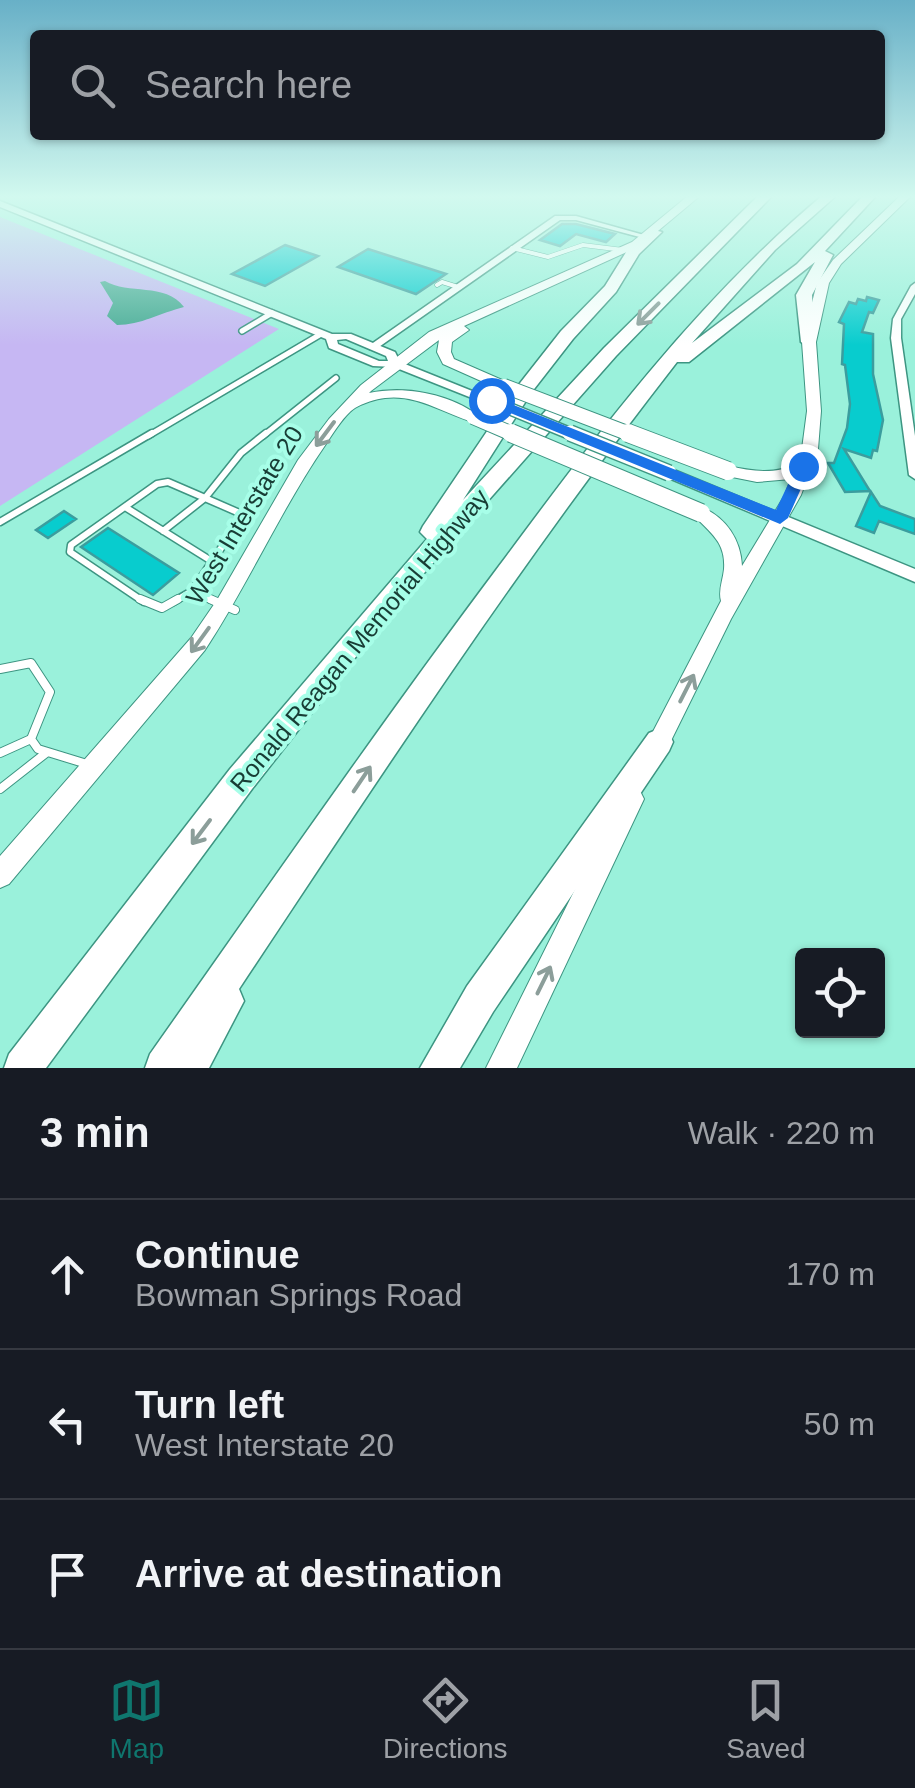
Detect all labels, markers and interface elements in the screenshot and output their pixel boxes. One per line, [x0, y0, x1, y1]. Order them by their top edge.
search box [30, 30, 885, 140]
icon: search [65, 58, 120, 113]
text: Search here [145, 64, 352, 106]
one-way arrow [636, 301, 660, 325]
route start [469, 378, 515, 424]
street label: West Interstate 20 [180, 421, 308, 609]
one-way arrow [314, 421, 336, 447]
route end [781, 444, 827, 490]
street label: Ronald Reagan Memorial Highway [224, 483, 494, 797]
one-way arrow [189, 626, 210, 653]
one-way arrow [678, 674, 697, 704]
one-way arrow [351, 765, 372, 793]
one-way arrow [191, 818, 212, 845]
map controls [795, 948, 885, 1038]
button: locate [795, 948, 885, 1038]
one-way arrow [535, 966, 554, 996]
text: 3 min [40, 1109, 150, 1156]
text: Walk · 220 m [688, 1115, 875, 1151]
text: Continue [135, 1234, 300, 1276]
icon: ahead [40, 1247, 95, 1302]
text: 170 m [786, 1256, 875, 1292]
text: Bowman Springs Road [135, 1277, 462, 1313]
text: Turn left [135, 1384, 284, 1426]
icon: left [40, 1397, 95, 1452]
text: 50 m [804, 1406, 875, 1442]
text: West Interstate 20 [135, 1427, 394, 1463]
icon: arrive [40, 1547, 95, 1602]
text: Arrive at destination [135, 1553, 502, 1595]
tab: Map [109, 1673, 164, 1765]
tab: Directions [383, 1673, 508, 1765]
tab: Saved [726, 1673, 806, 1765]

